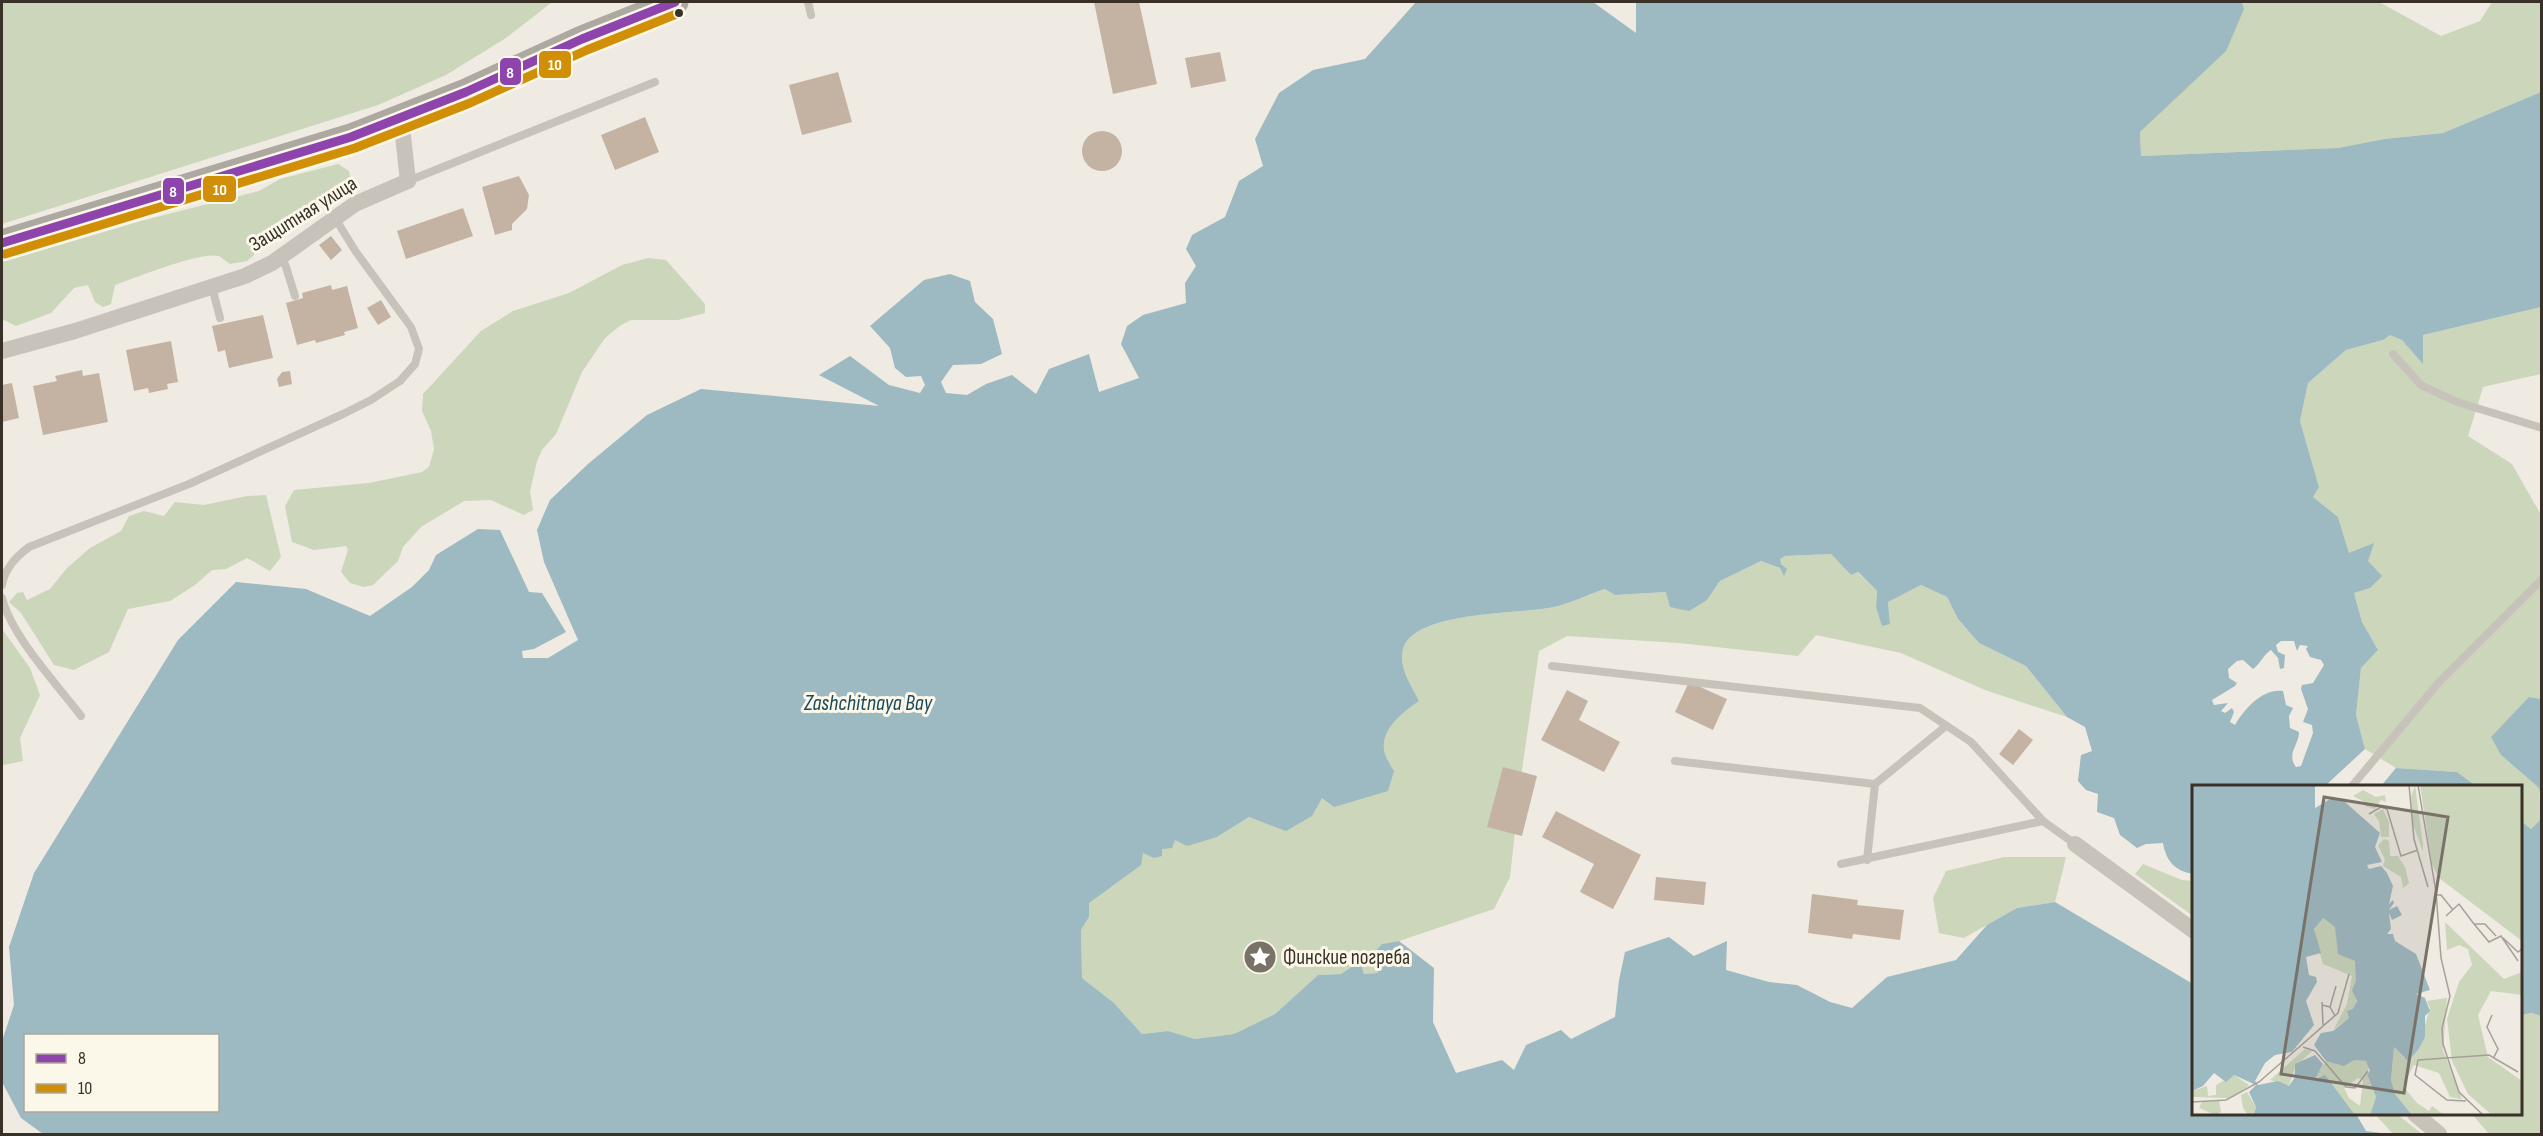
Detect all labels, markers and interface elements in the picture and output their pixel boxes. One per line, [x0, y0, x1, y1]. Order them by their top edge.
unlabelled marker [673, 7, 685, 19]
line badge: 10 [538, 50, 572, 79]
text: 10 [548, 56, 562, 75]
line badge: 8 [499, 57, 522, 86]
text: 8 [506, 64, 514, 83]
street label: Защитная улица [244, 171, 362, 257]
line badge: 10 [202, 175, 237, 203]
line badge: 8 [162, 177, 185, 205]
text: 10 [213, 181, 227, 200]
text: 8 [169, 183, 177, 202]
water label: Zashchitnaya Bay [803, 690, 933, 717]
inset map [2192, 785, 2522, 1115]
place icon: Финские погреба [1242, 939, 1278, 975]
place label: Финские погреба [1283, 945, 1410, 970]
legend [24, 1034, 219, 1112]
text: 8 [78, 1048, 86, 1069]
text: 10 [78, 1078, 92, 1099]

